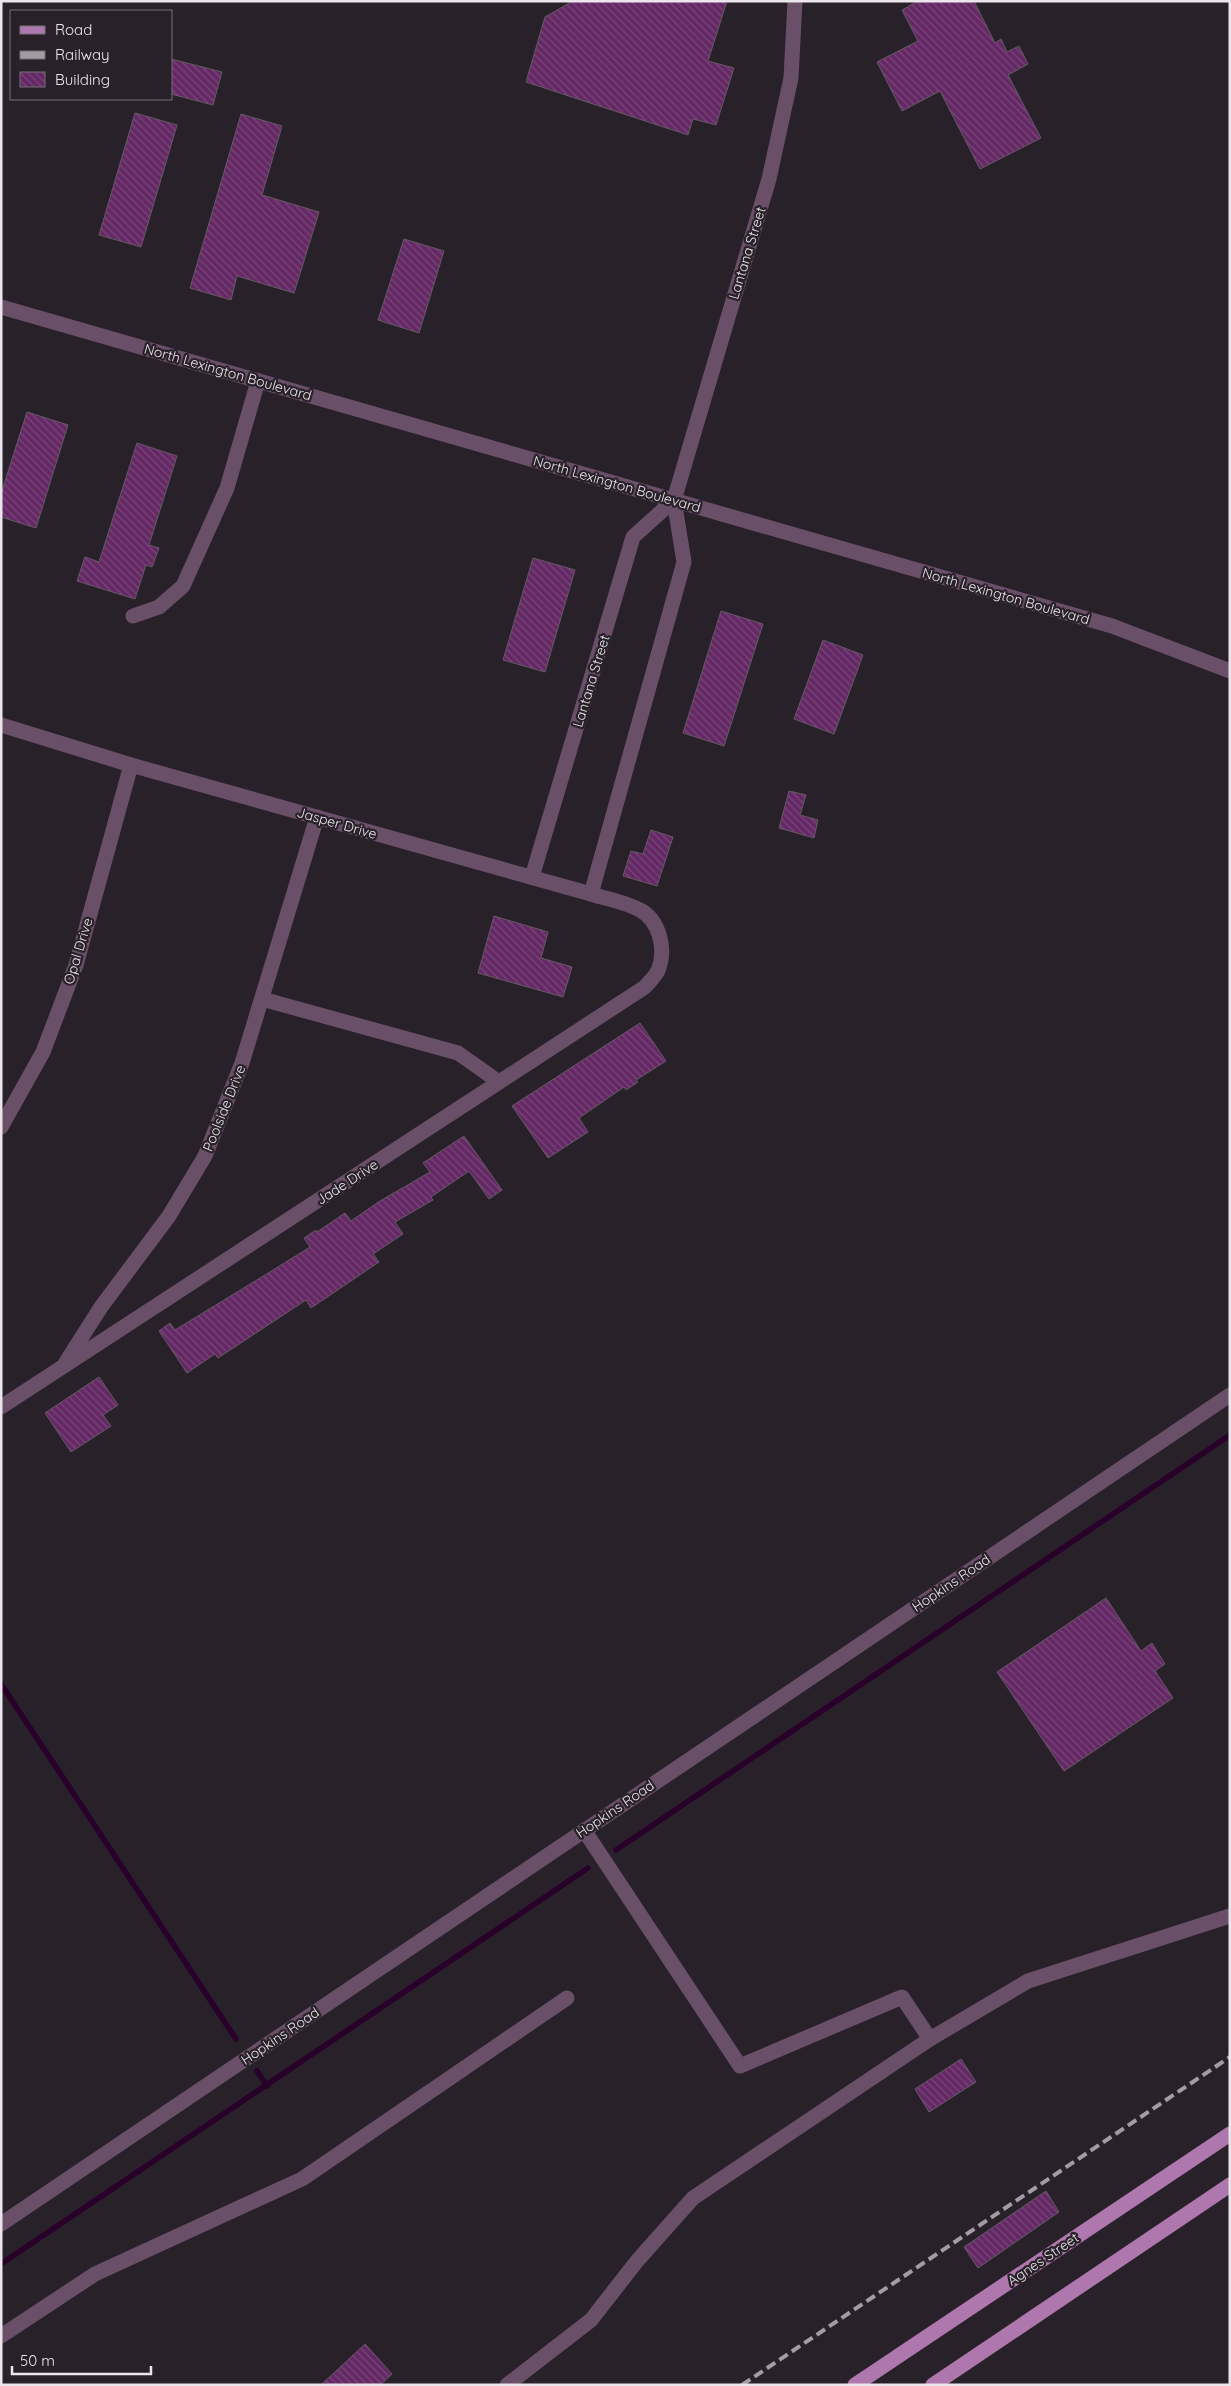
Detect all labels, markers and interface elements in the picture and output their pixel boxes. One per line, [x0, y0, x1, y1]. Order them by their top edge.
legend [10, 10, 172, 100]
text: Road [55, 20, 92, 39]
text: Railway [55, 45, 110, 64]
text: Building [55, 70, 110, 89]
street label: Lantana Street [724, 204, 770, 301]
street label: North Lexington Boulevard [142, 339, 314, 405]
street label: North Lexington Boulevard [531, 451, 703, 517]
street label: North Lexington Boulevard [920, 563, 1092, 629]
street label: Lantana Street [568, 632, 614, 729]
street label: Jasper Drive [295, 803, 379, 843]
street label: Opal Drive [59, 916, 97, 986]
street label: Poolside Drive [198, 1062, 250, 1154]
street label: Jade Drive [313, 1155, 382, 1209]
street label: Hopkins Road [908, 1550, 994, 1616]
street label: Hopkins Road [572, 1776, 658, 1842]
street label: Hopkins Road [237, 2003, 323, 2069]
street label: Agnes Street [1004, 2228, 1082, 2290]
scale bar [12, 2344, 151, 2376]
text: 50 m [20, 2351, 55, 2370]

